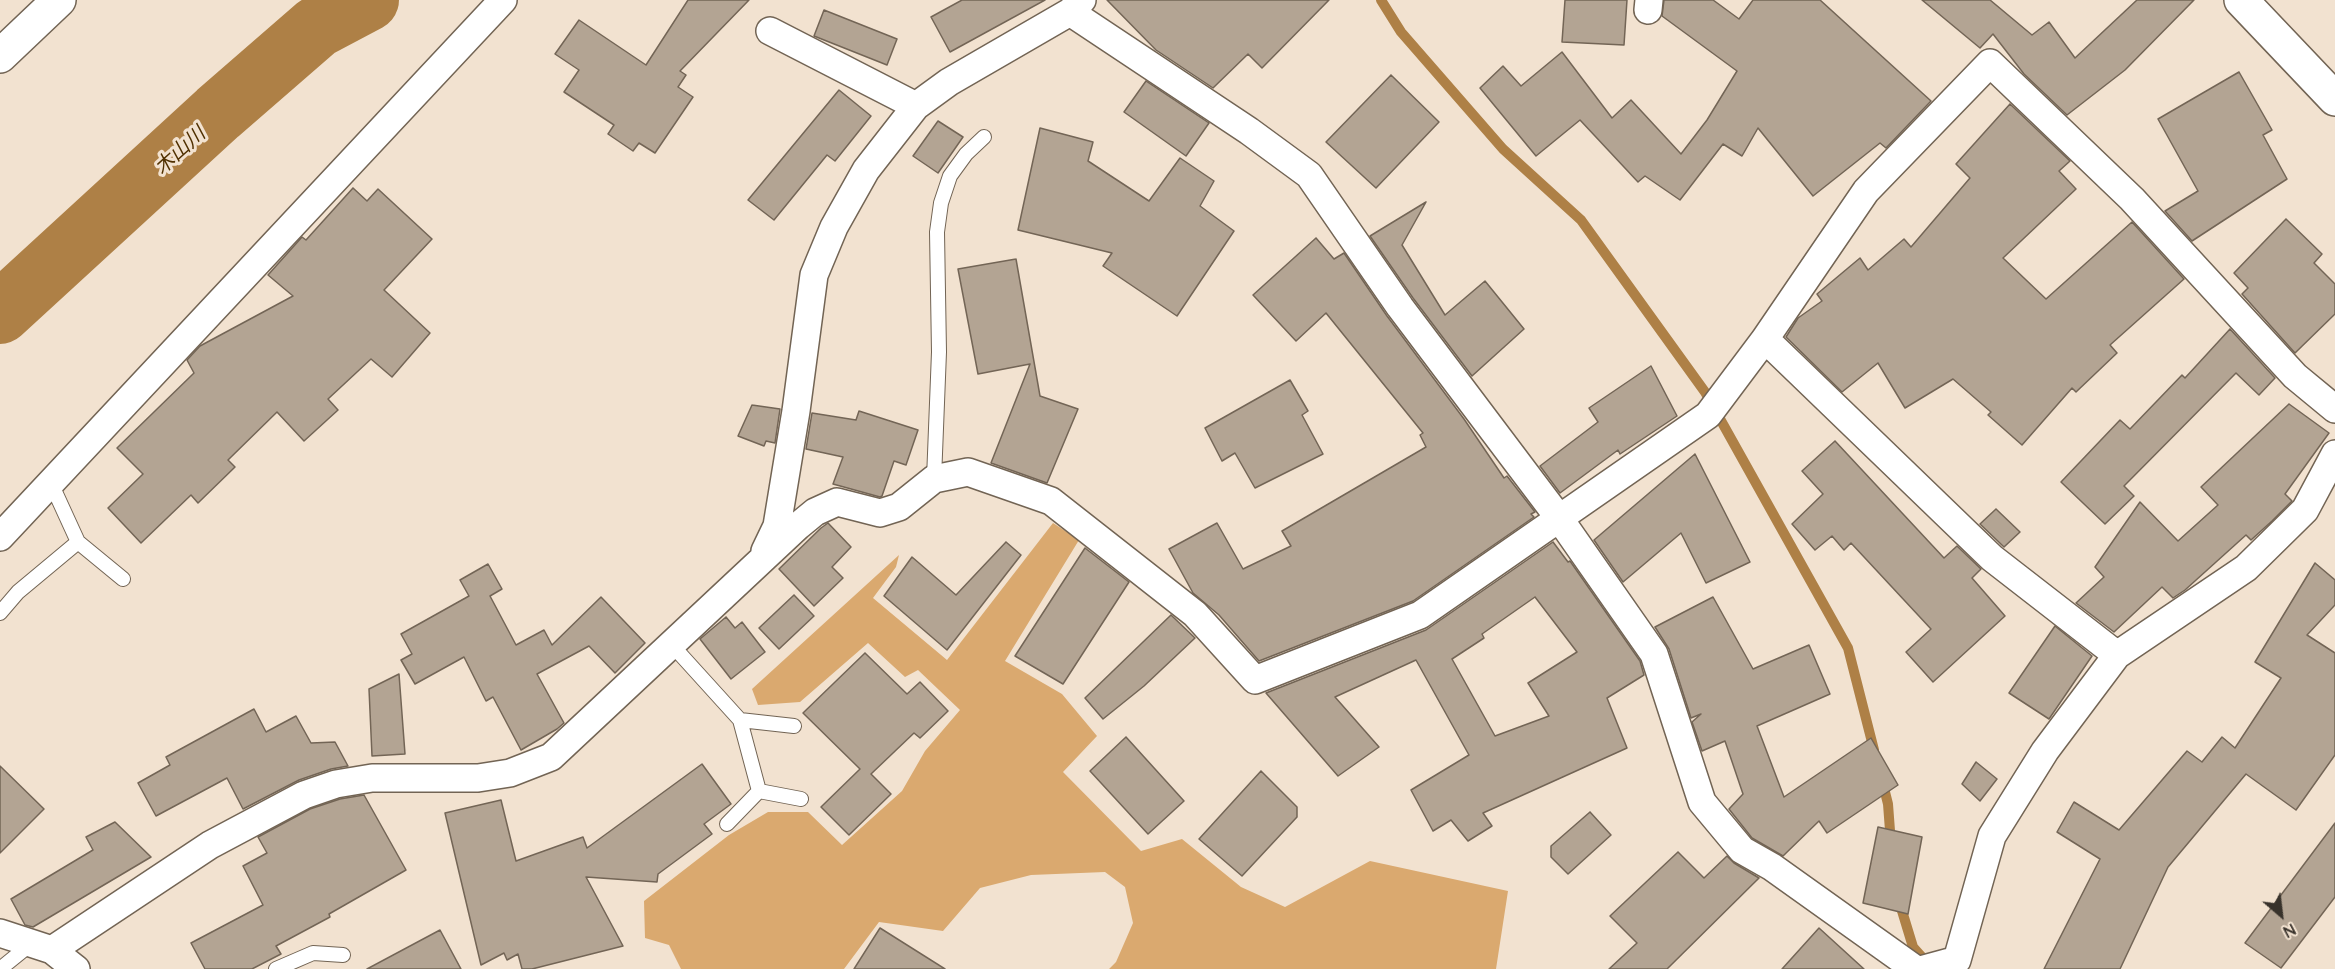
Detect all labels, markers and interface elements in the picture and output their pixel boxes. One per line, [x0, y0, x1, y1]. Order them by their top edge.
water label: 木山川 [150, 122, 210, 180]
north arrow [2251, 885, 2311, 945]
text: N [2280, 919, 2299, 942]

